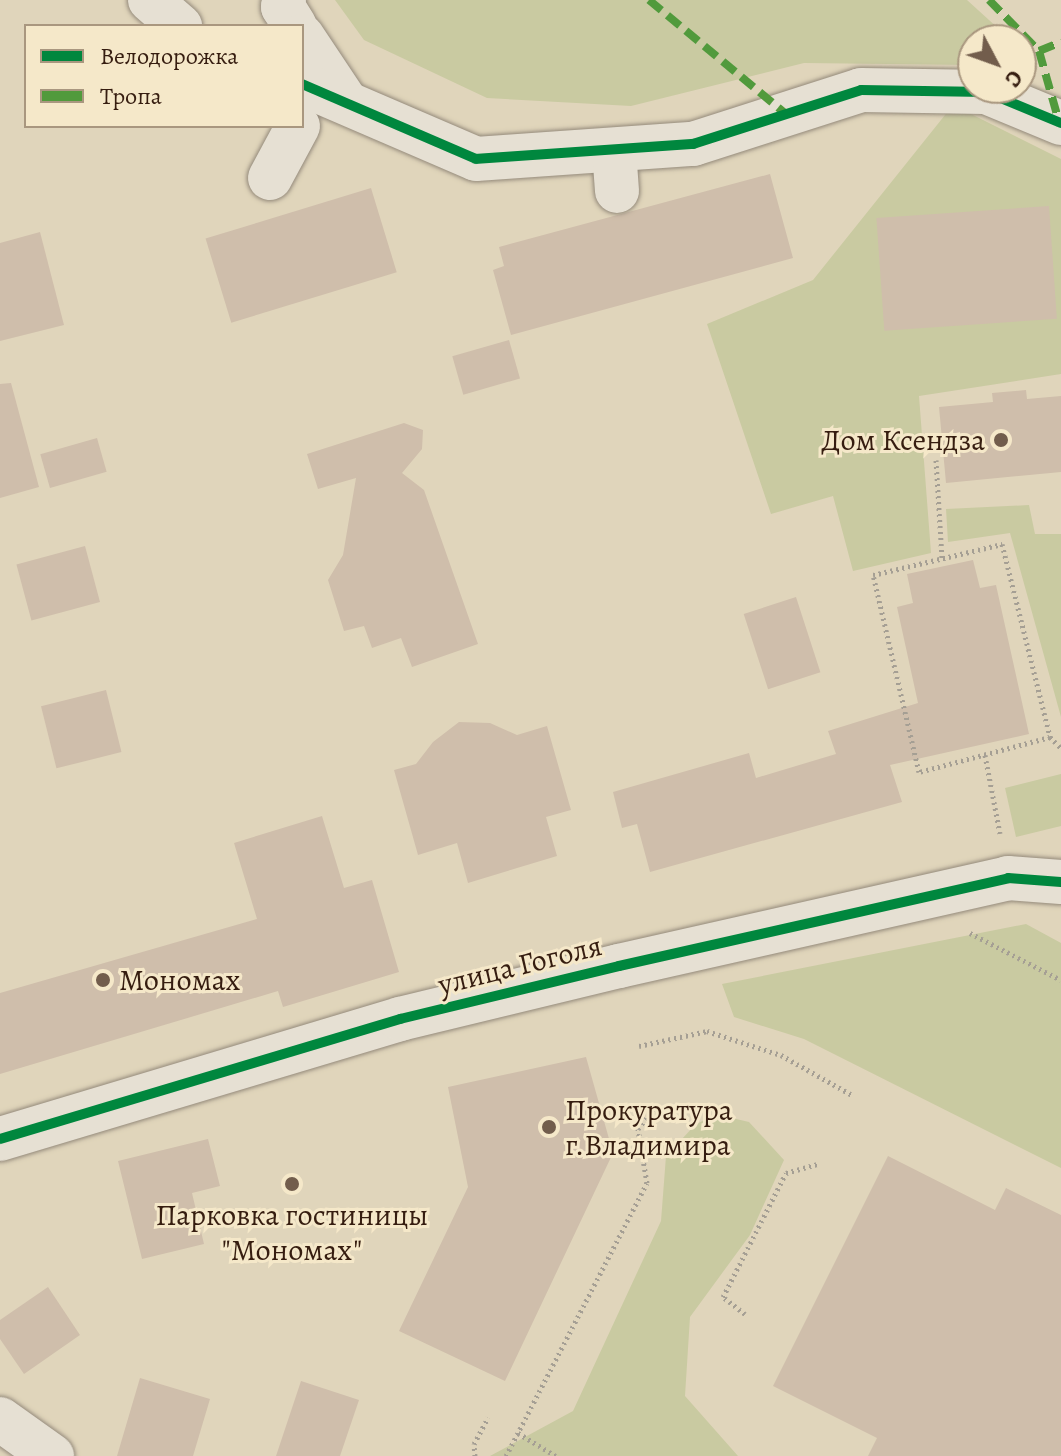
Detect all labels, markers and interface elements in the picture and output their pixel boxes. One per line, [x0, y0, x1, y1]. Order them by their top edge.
legend [24, 24, 304, 128]
north arrow [957, 24, 1037, 104]
text: Велодорожка [100, 40, 238, 72]
text: С [998, 63, 1029, 93]
text: Тропа [100, 80, 162, 112]
place label: Дом Ксендза [821, 422, 985, 458]
marker: Дом Ксендза [992, 431, 1010, 449]
street label: улица Гоголя [434, 927, 606, 1003]
place label: Мономах [119, 962, 240, 998]
marker: Мономах [94, 971, 112, 989]
place label: Прокуратура г.Владимира [565, 1092, 733, 1162]
marker: Прокуратура г.Владимира [540, 1118, 558, 1136]
marker: Парковка гостиницы "Мономах" [283, 1175, 301, 1193]
place label: Парковка гостиницы "Мономах" [156, 1197, 428, 1268]

